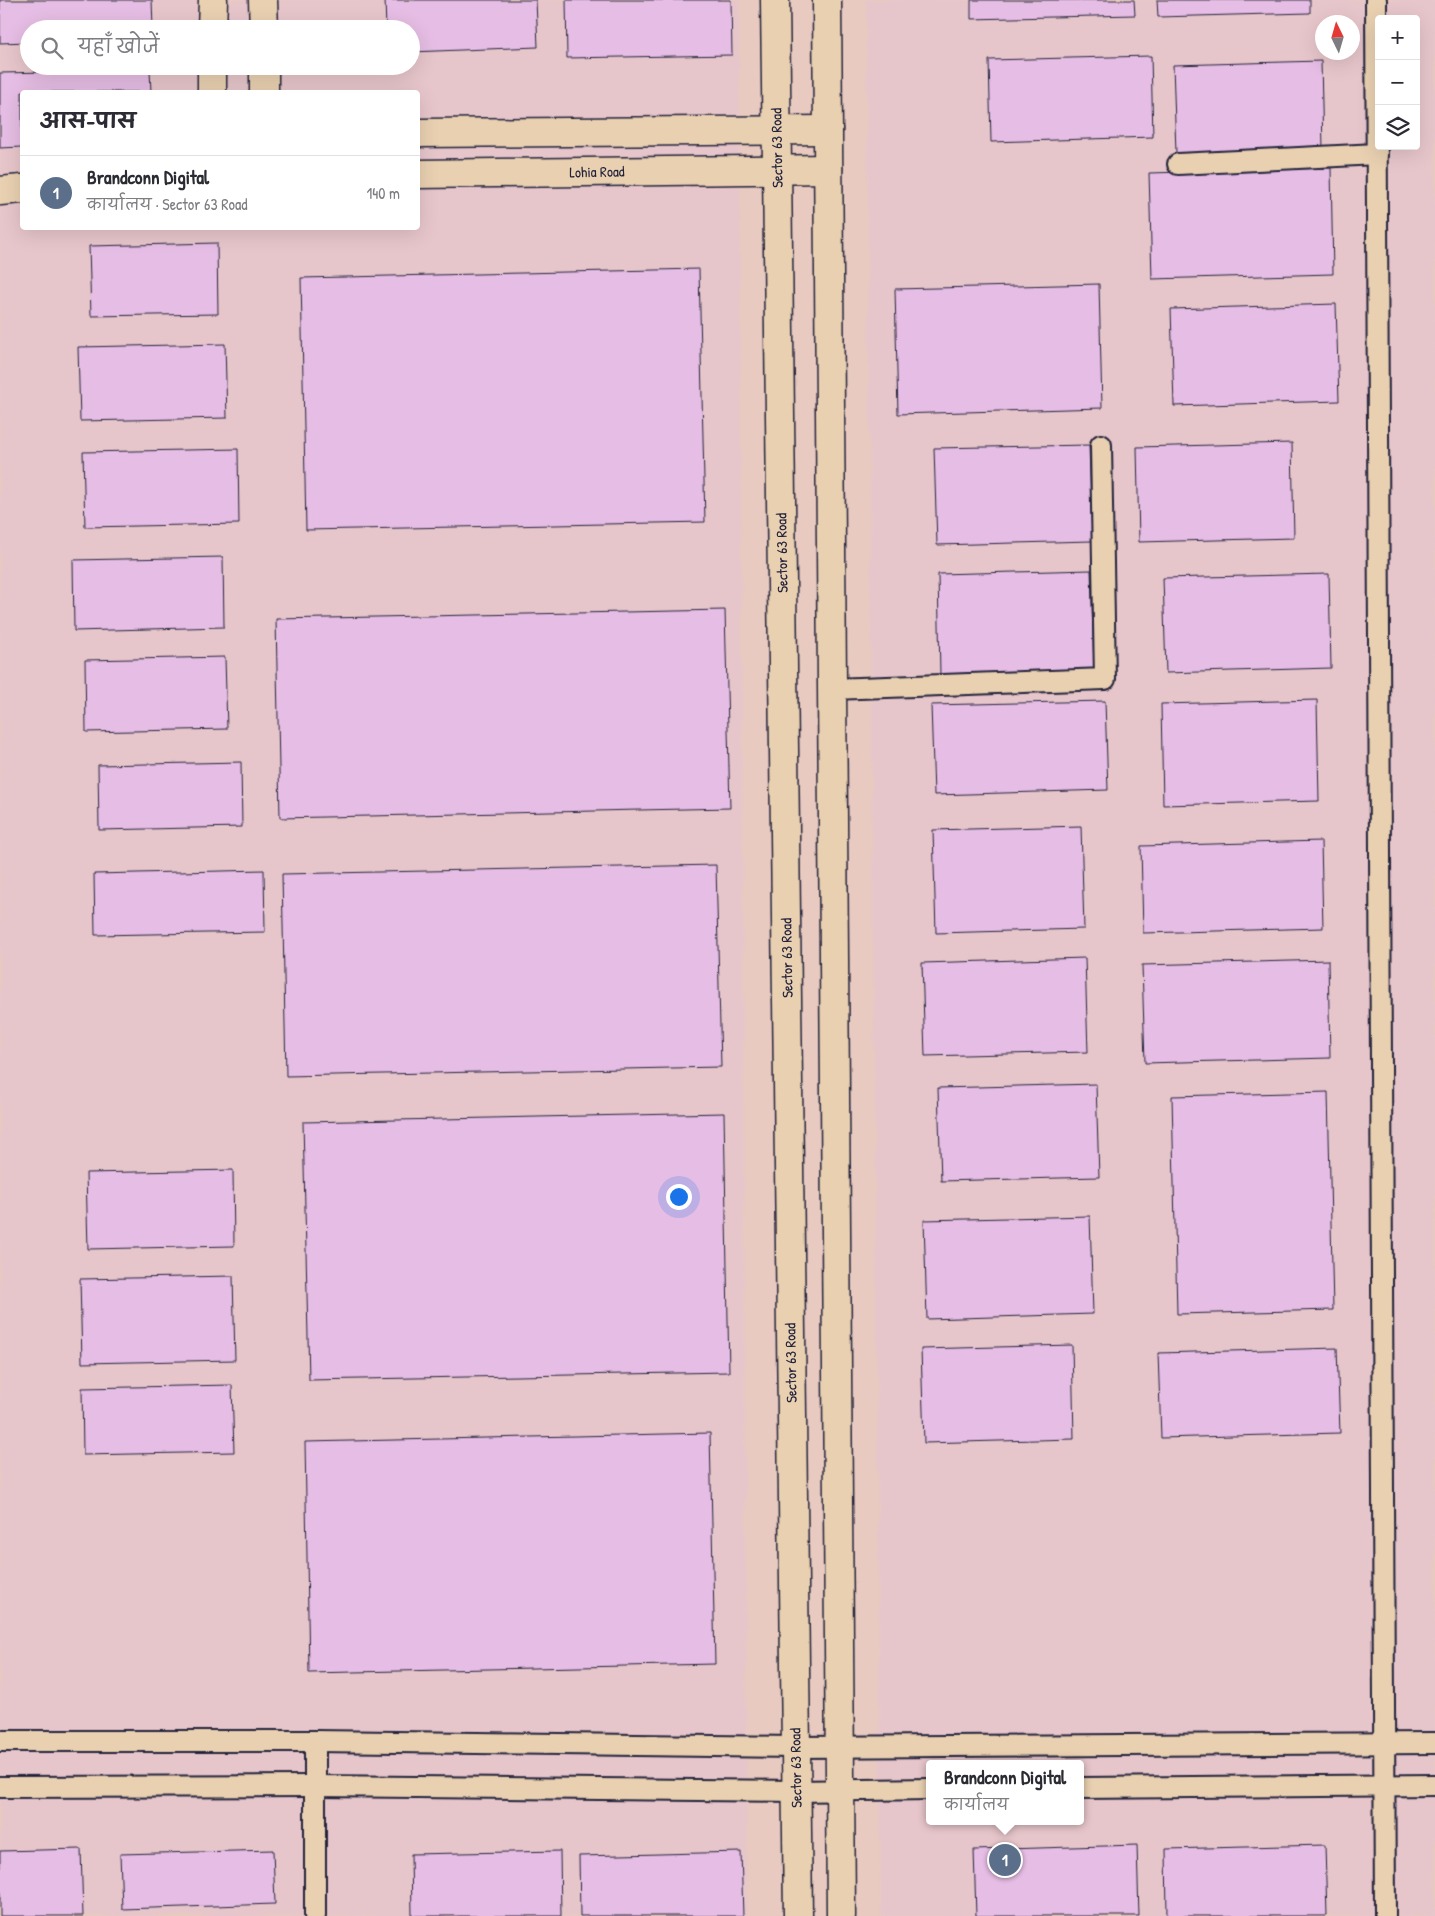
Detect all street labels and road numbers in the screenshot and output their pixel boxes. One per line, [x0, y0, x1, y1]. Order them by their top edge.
street label: Sector 63 Road [765, 108, 788, 188]
street label: Lohia Road [569, 161, 625, 182]
street label: Sector 63 Road [770, 513, 793, 593]
street label: Sector 63 Road [775, 918, 798, 998]
street label: Sector 63 Road [779, 1323, 802, 1403]
street label: Sector 63 Road [784, 1728, 807, 1808]

